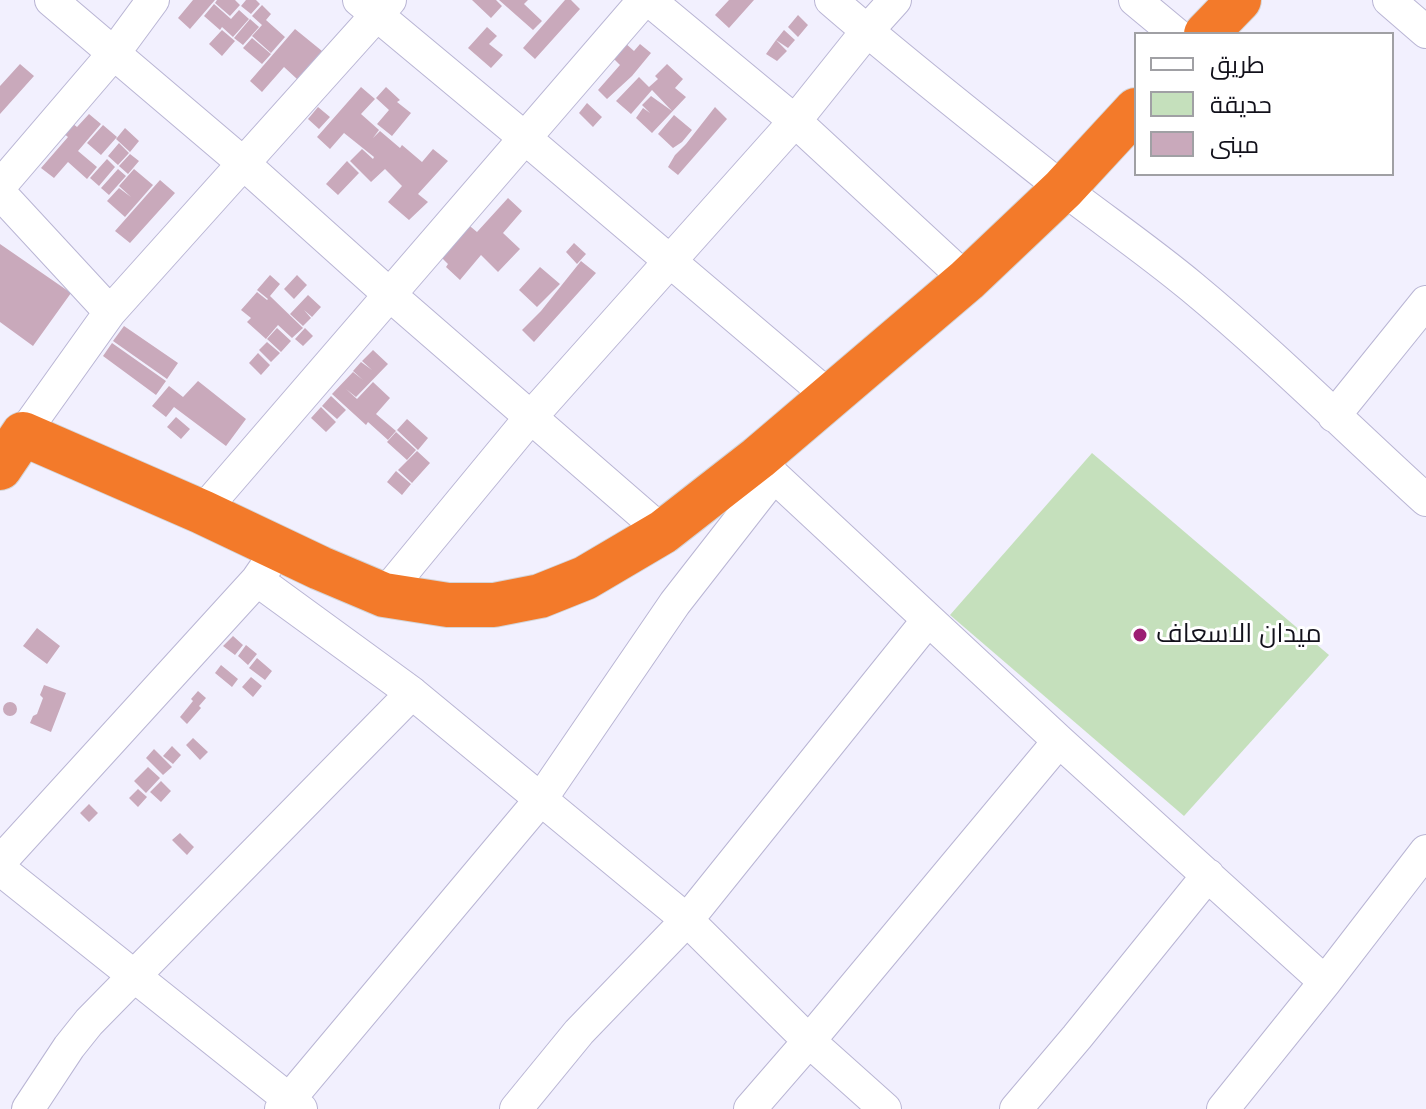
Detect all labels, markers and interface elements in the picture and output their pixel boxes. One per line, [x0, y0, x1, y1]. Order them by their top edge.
legend [1134, 32, 1394, 176]
text: طريق [1210, 48, 1265, 81]
text: حديقة [1210, 88, 1272, 121]
text: مبنى [1210, 128, 1259, 161]
place label: ميدان الاسعاف [1156, 619, 1322, 651]
marker: ميدان الاسعاف [1131, 626, 1149, 644]

